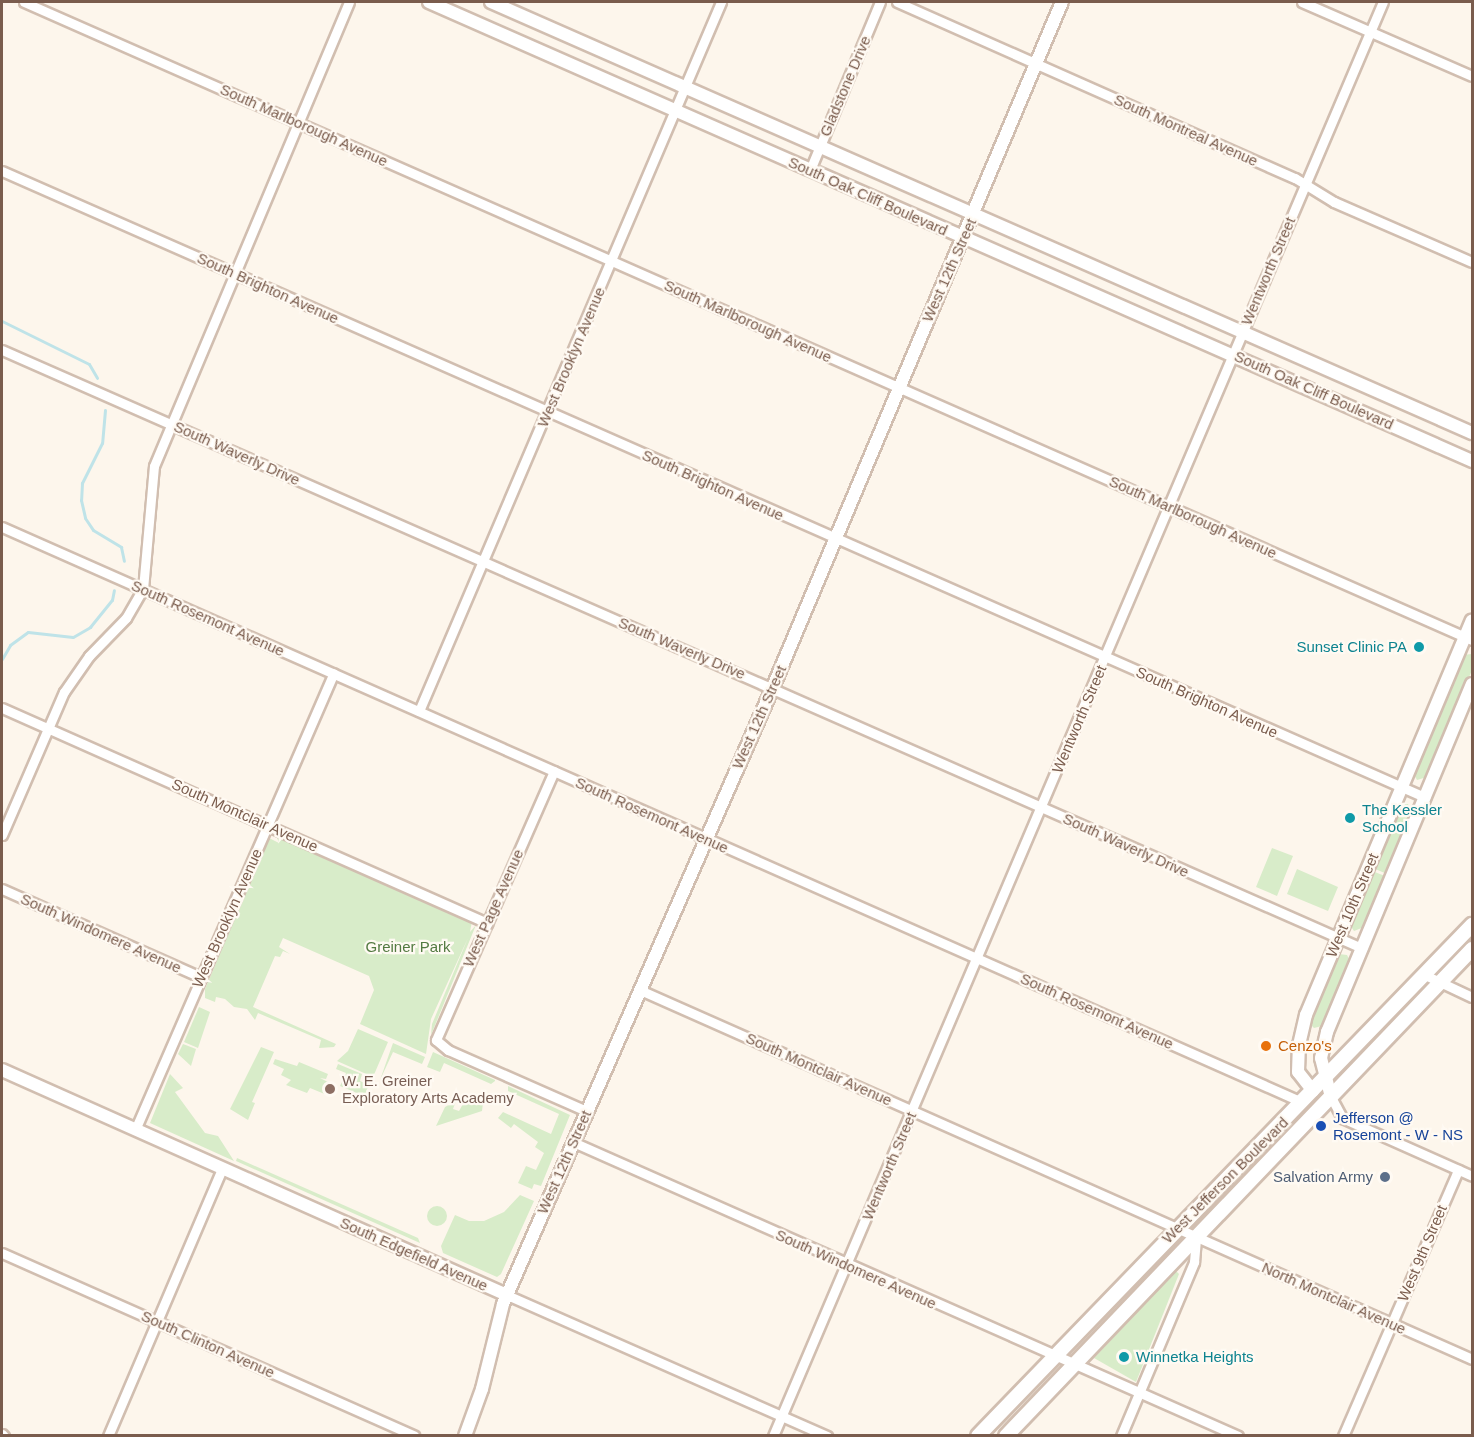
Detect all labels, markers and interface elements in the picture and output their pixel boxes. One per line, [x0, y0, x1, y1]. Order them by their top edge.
street label: Gladstone Drive [816, 33, 874, 139]
street label: South Marlborough Avenue [217, 80, 391, 170]
street label: South Montreal Avenue [1111, 90, 1261, 170]
street label: South Oak Cliff Boulevard [786, 153, 950, 239]
street label: Wentworth Street [1237, 214, 1299, 328]
street label: West 12th Street [918, 215, 980, 325]
street label: South Brighton Avenue [194, 248, 342, 328]
street label: South Marlborough Avenue [661, 276, 835, 366]
street label: West Brooklyn Avenue [533, 284, 609, 430]
street label: South Oak Cliff Boulevard [1232, 347, 1396, 433]
street label: South Waverly Drive [171, 417, 303, 489]
street label: South Brighton Avenue [639, 445, 787, 525]
street label: South Marlborough Avenue [1106, 472, 1280, 562]
street label: South Rosemont Avenue [128, 576, 288, 660]
street label: South Waverly Drive [616, 613, 748, 683]
place label: Sunset Clinic PA [1296, 638, 1407, 656]
marker: Sunset Clinic PA [1412, 640, 1426, 654]
street label: West 12th Street [728, 662, 790, 772]
street label: Wentworth Street [1048, 662, 1110, 776]
street label: South Brighton Avenue [1133, 662, 1281, 742]
street label: South Rosemont Avenue [572, 773, 732, 857]
street label: South Montclair Avenue [169, 774, 321, 856]
place label: The Kessler School [1362, 800, 1442, 835]
street label: South Waverly Drive [1060, 809, 1192, 881]
marker: The Kessler School [1343, 811, 1357, 825]
street label: West Brooklyn Avenue [188, 845, 266, 991]
street label: West Page Avenue [459, 846, 527, 970]
street label: West 10th Street [1322, 850, 1382, 960]
street label: South Windomere Avenue [17, 889, 185, 977]
park label: Greiner Park [365, 938, 451, 956]
street label: South Rosemont Avenue [1017, 969, 1177, 1053]
street label: South Montclair Avenue [743, 1028, 895, 1110]
place label: Cenzo's [1278, 1037, 1332, 1055]
marker: Cenzo's [1259, 1039, 1273, 1053]
place label: W. E. Greiner Exploratory Arts Academy [342, 1071, 515, 1106]
marker: W. E. Greiner Exploratory Arts Academy [323, 1082, 337, 1096]
street label: West 12th Street [533, 1107, 595, 1217]
place label: Jefferson @ Rosemont - W - NS [1333, 1108, 1463, 1143]
street label: Wentworth Street [858, 1109, 920, 1223]
street label: West Jefferson Boulevard [1158, 1113, 1292, 1247]
marker: Jefferson @ Rosemont - W - NS [1314, 1119, 1328, 1133]
place label: Salvation Army [1272, 1168, 1373, 1186]
marker: Salvation Army [1378, 1170, 1392, 1184]
street label: West 9th Street [1394, 1202, 1450, 1304]
street label: South Edgefield Avenue [337, 1213, 491, 1295]
street label: South Windomere Avenue [772, 1225, 940, 1313]
street label: North Montclair Avenue [1259, 1258, 1409, 1338]
street label: South Clinton Avenue [138, 1306, 278, 1382]
place label: Winnetka Heights [1136, 1348, 1254, 1366]
marker: Winnetka Heights [1117, 1350, 1131, 1364]

